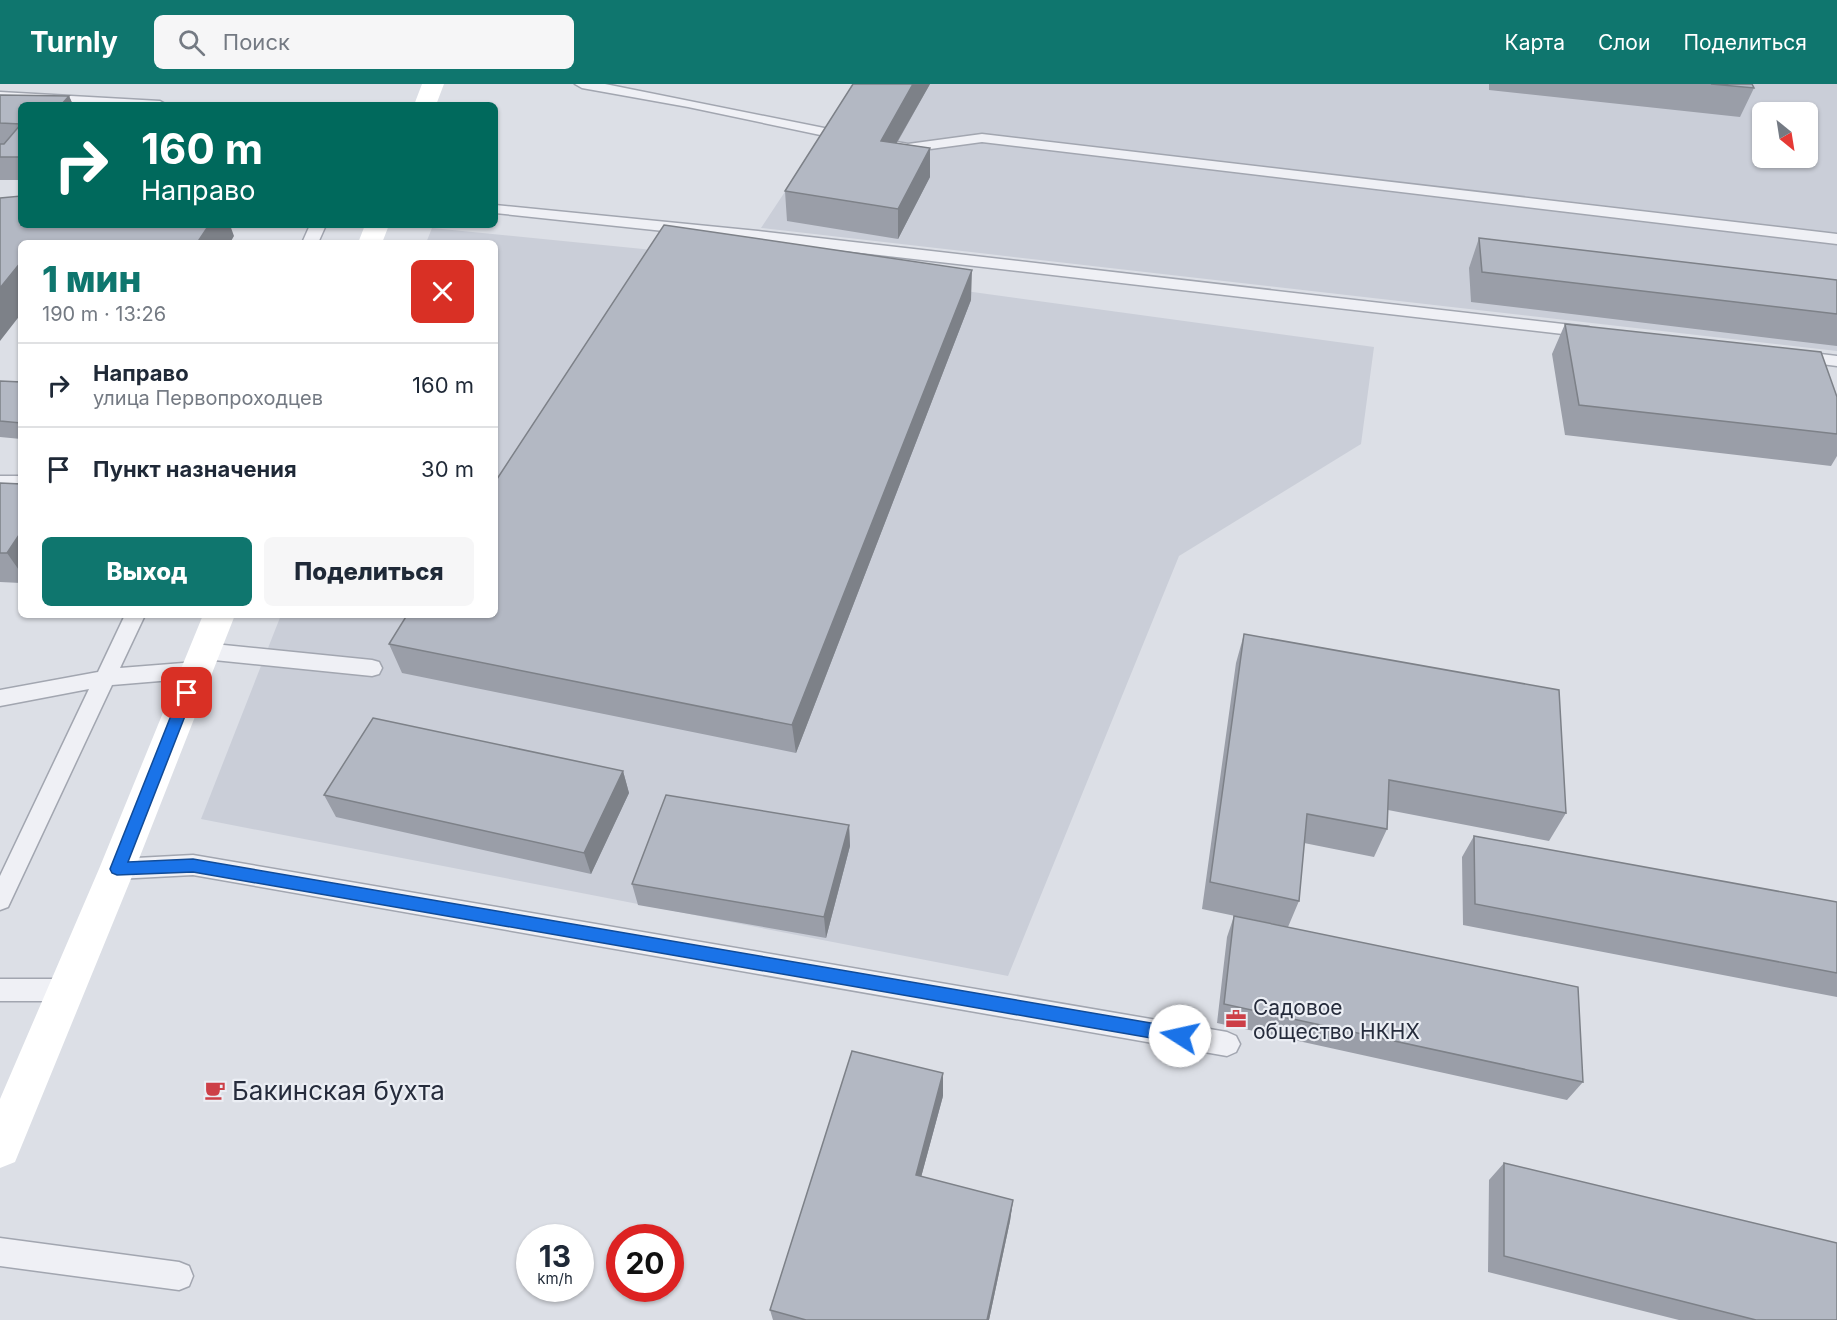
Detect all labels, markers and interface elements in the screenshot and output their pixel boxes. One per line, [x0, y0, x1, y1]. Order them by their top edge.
search box [154, 15, 574, 69]
text: Turnly [30, 25, 118, 59]
icon: search [175, 26, 208, 59]
text: Поиск [223, 29, 290, 55]
text: Карта [1505, 30, 1565, 55]
text: Слои [1598, 30, 1650, 55]
text: Поделиться [1683, 30, 1807, 55]
north arrow [1752, 102, 1818, 168]
map controls [1752, 102, 1818, 168]
text: 160 m [141, 123, 263, 174]
icon: right [42, 126, 120, 204]
text: Направо [141, 174, 256, 207]
text: 1 мин [42, 257, 141, 301]
button: close [411, 260, 474, 323]
text: 190 m · 13:26 [42, 302, 166, 326]
text: Направо [93, 360, 189, 386]
icon: right [42, 369, 75, 402]
text: 160 m [412, 372, 474, 398]
text: улица Первопроходцев [93, 386, 323, 410]
icon: arrive [42, 453, 75, 486]
text: Пункт назначения [93, 456, 297, 482]
text: 30 m [421, 456, 474, 482]
button: Выход [42, 537, 252, 606]
button: Поделиться [264, 537, 474, 606]
pin [161, 667, 212, 718]
icon: arrive [170, 676, 203, 709]
place label: Садовое общество НКНХ [1253, 995, 1420, 1044]
position arrow [1148, 1004, 1212, 1068]
office icon: Садовое общество НКНХ [1224, 1007, 1248, 1031]
place label: Бакинская бухта [232, 1075, 445, 1106]
cafe icon: Бакинская бухта [203, 1078, 227, 1102]
speed limit sign: 20 [606, 1224, 684, 1302]
text: 13 [539, 1238, 571, 1274]
text: km/h [537, 1269, 573, 1288]

